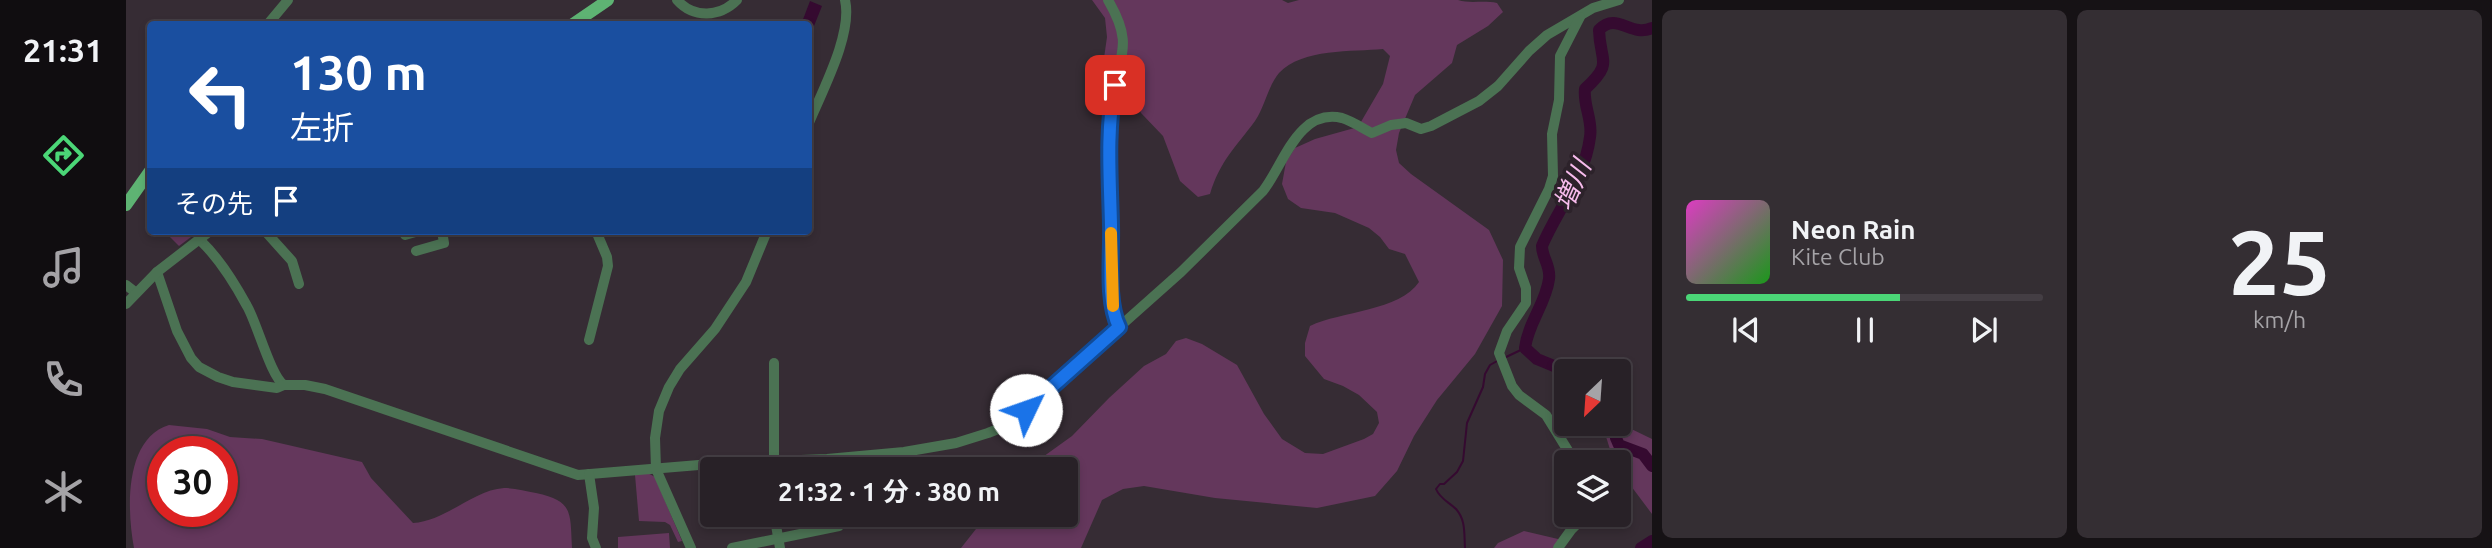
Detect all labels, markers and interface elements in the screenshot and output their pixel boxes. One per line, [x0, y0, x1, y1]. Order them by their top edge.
text: 21:31 [23, 32, 103, 68]
text: 130 m [290, 44, 427, 99]
icon: left [175, 49, 266, 140]
pin [1085, 55, 1145, 115]
icon: arrive [1096, 66, 1134, 104]
text: 左折 [290, 109, 354, 145]
icon: directions [39, 131, 88, 180]
water label: 増川 [1548, 153, 1597, 215]
icon: arrive [267, 182, 305, 220]
text: その先 [175, 189, 253, 218]
text: 25 [2228, 210, 2331, 312]
text: Neon Rain [1791, 215, 1916, 244]
icon: music [39, 243, 88, 292]
text: Kite Club [1791, 244, 1885, 269]
text: km/h [2253, 307, 2306, 332]
icon: previous [1727, 311, 1765, 349]
icon: pause [1846, 311, 1884, 349]
icon: next [1965, 311, 2003, 349]
icon: phone [39, 355, 88, 404]
north arrow [1554, 359, 1631, 436]
map controls [1554, 359, 1631, 527]
position arrow [989, 373, 1063, 447]
speed limit sign: 30 [147, 436, 238, 527]
button: layers [1554, 450, 1631, 527]
icon: climate [39, 467, 88, 516]
text: 21:32 · 1 分 · 380 m [778, 477, 1000, 506]

